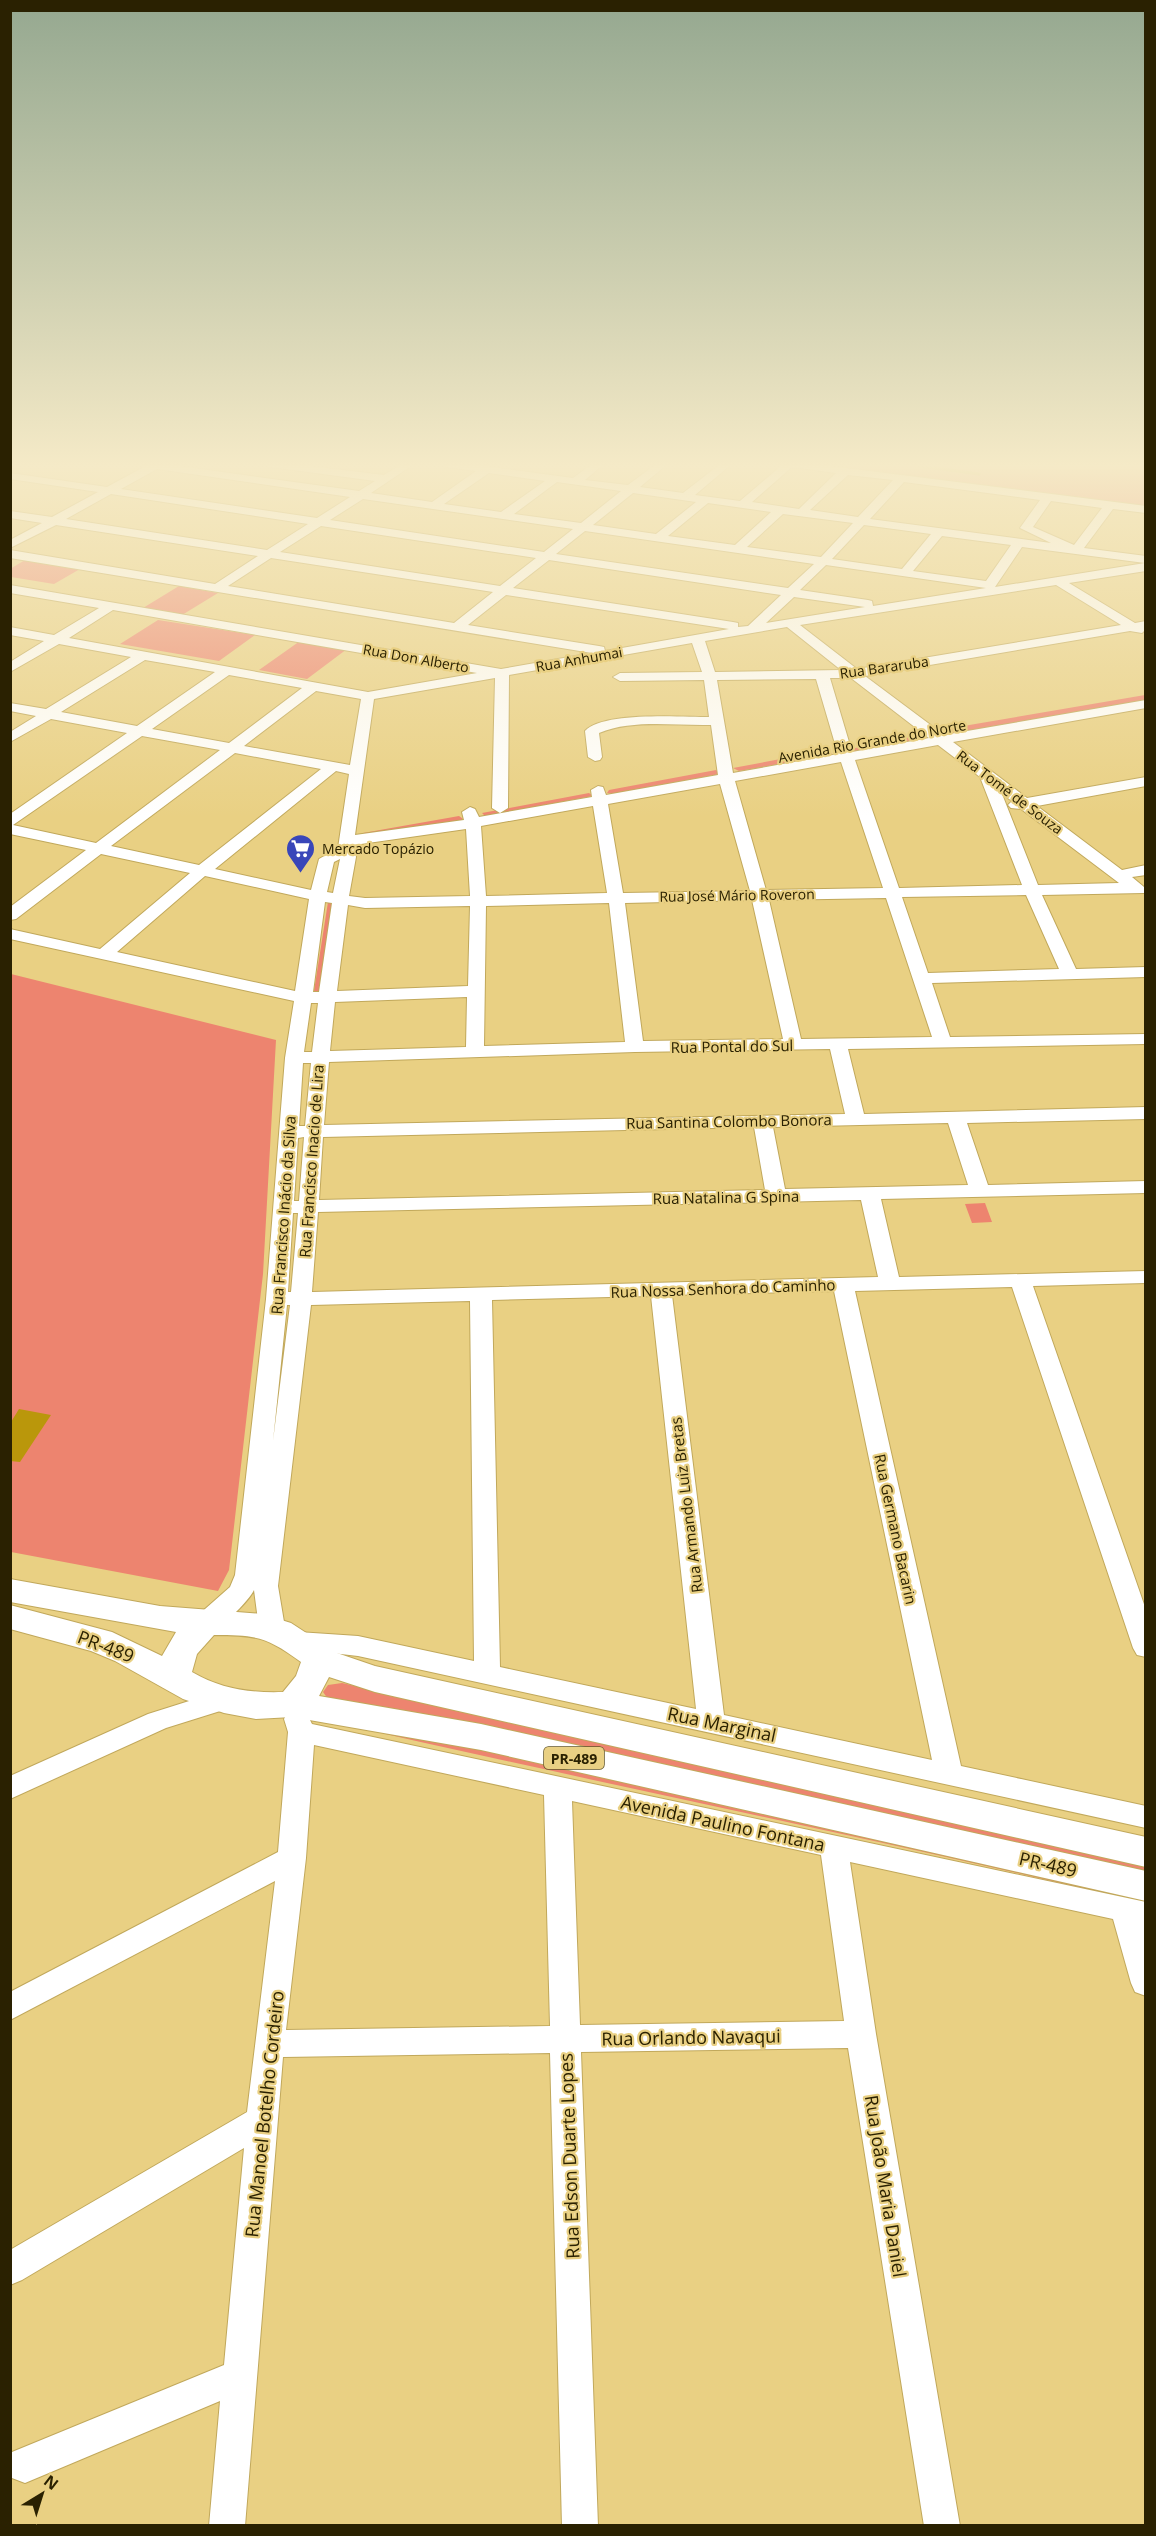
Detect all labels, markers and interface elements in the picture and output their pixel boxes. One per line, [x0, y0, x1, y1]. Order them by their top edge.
street label: Rua Don Alberto [361, 639, 471, 677]
street label: Rua Anhumai [534, 642, 624, 676]
street label: Rua Bararuba [838, 651, 930, 683]
street label: Avenida Rio Grande do Norte [777, 715, 968, 767]
street label: Rua Tomé de Souza [953, 746, 1067, 838]
supermarket icon: Mercado Topázio [285, 832, 317, 874]
place label: Mercado Topázio [322, 839, 434, 858]
street label: Rua José Mário Roveron [659, 884, 815, 906]
street label: Rua Pontal do Sul [671, 1035, 793, 1057]
street label: Rua Francisco Inacio de Lira [294, 1064, 328, 1258]
street label: Rua Santina Colombo Bonora [626, 1109, 832, 1133]
street label: Rua Francisco Inácio da Silva [266, 1115, 300, 1315]
street label: Rua Natalina G Spina [653, 1186, 799, 1208]
street label: Rua Nossa Senhora do Caminho [610, 1274, 836, 1302]
street label: Rua Armando Luiz Bretas [665, 1416, 707, 1594]
street label: Rua Germano Bacarin [870, 1452, 922, 1606]
street label: PR-489 [74, 1624, 138, 1668]
street label: Rua Marginal [666, 1701, 778, 1747]
road number: PR-489 [544, 1747, 604, 1769]
street label: Avenida Paulino Fontana [619, 1790, 827, 1856]
street label: PR-489 [1017, 1846, 1079, 1882]
street label: Rua Manoel Botelho Cordeiro [239, 1990, 289, 2238]
street label: Rua Orlando Navaqui [601, 2023, 781, 2051]
street label: Rua Edson Duarte Lopes [553, 2053, 585, 2259]
street label: Rua João Maria Daniel [860, 2093, 912, 2279]
north arrow [12, 2464, 72, 2524]
text: N [39, 2470, 63, 2495]

